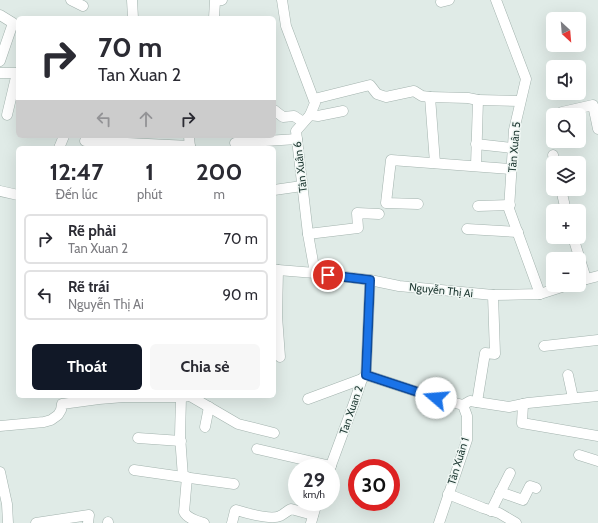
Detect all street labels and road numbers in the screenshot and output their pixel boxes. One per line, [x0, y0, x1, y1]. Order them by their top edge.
street label: Tân Xuân 5 [505, 121, 523, 173]
street label: Tân Xuân 6 [290, 141, 310, 193]
street label: Nguyễn Thị Ai [408, 280, 474, 300]
street label: Tan Xuan 2 [336, 383, 366, 436]
street label: Tân Xuân 1 [444, 436, 472, 486]

